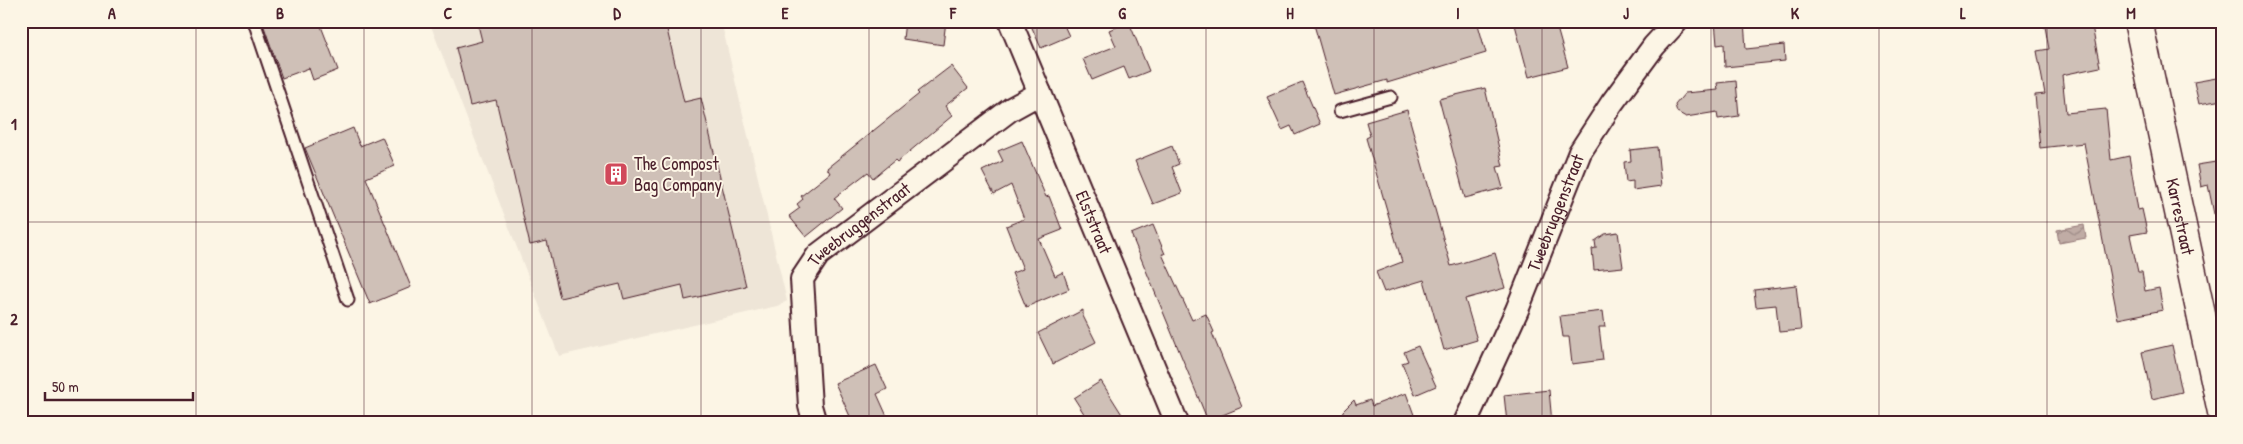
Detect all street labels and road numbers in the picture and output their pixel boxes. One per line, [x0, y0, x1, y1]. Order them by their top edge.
street label: Tweebruggenstraat [1521, 149, 1590, 275]
street label: Tweebruggenstraat [801, 176, 916, 271]
street label: Karrestraat [2160, 176, 2201, 258]
street label: Elststraat [1070, 187, 1119, 258]

